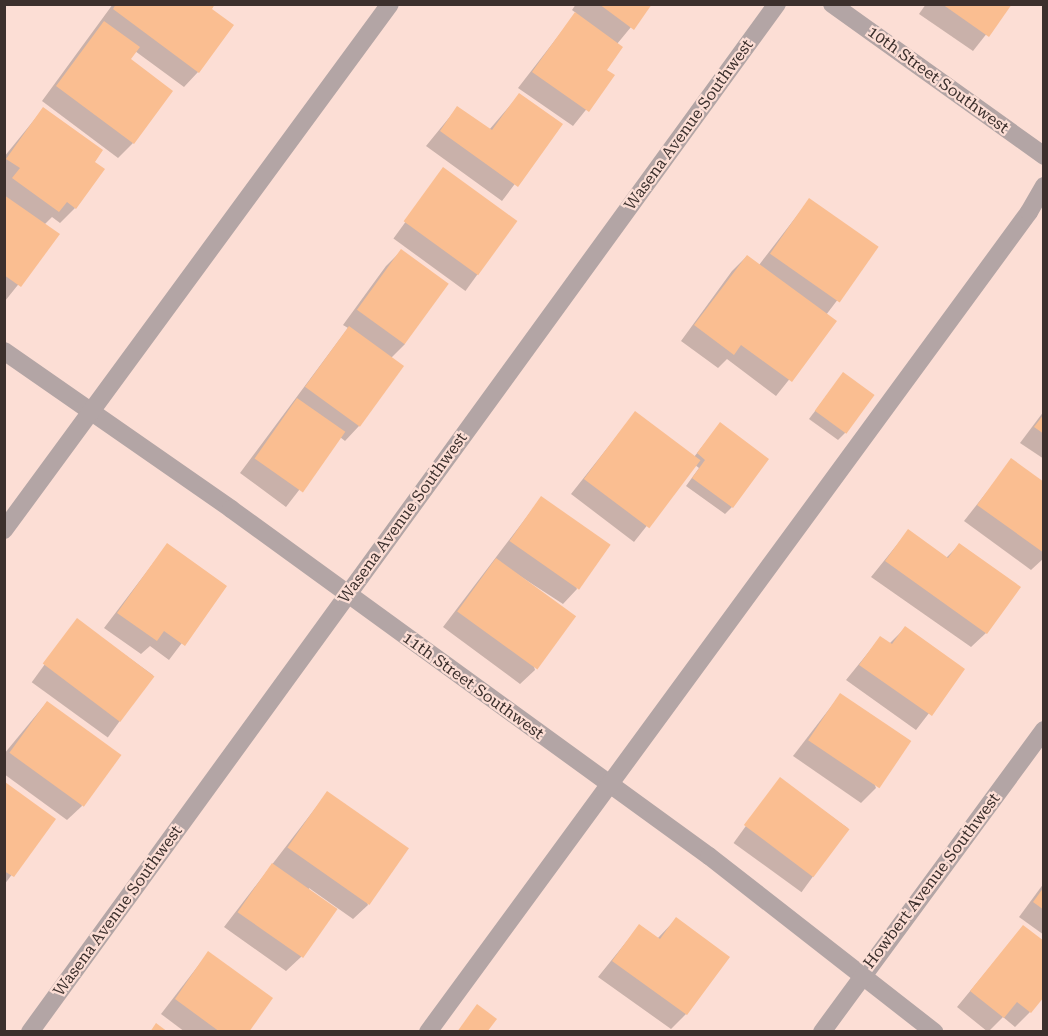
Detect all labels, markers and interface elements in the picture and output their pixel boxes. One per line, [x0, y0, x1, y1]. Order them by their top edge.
street label: 10th Street Southwest [864, 22, 1012, 138]
street label: Wasena Avenue Southwest [621, 36, 757, 214]
street label: Wasena Avenue Southwest [335, 429, 471, 607]
street label: 11th Street Southwest [399, 628, 547, 744]
street label: Howbert Avenue Southwest [860, 790, 1004, 972]
street label: Wasena Avenue Southwest [50, 822, 186, 1000]

